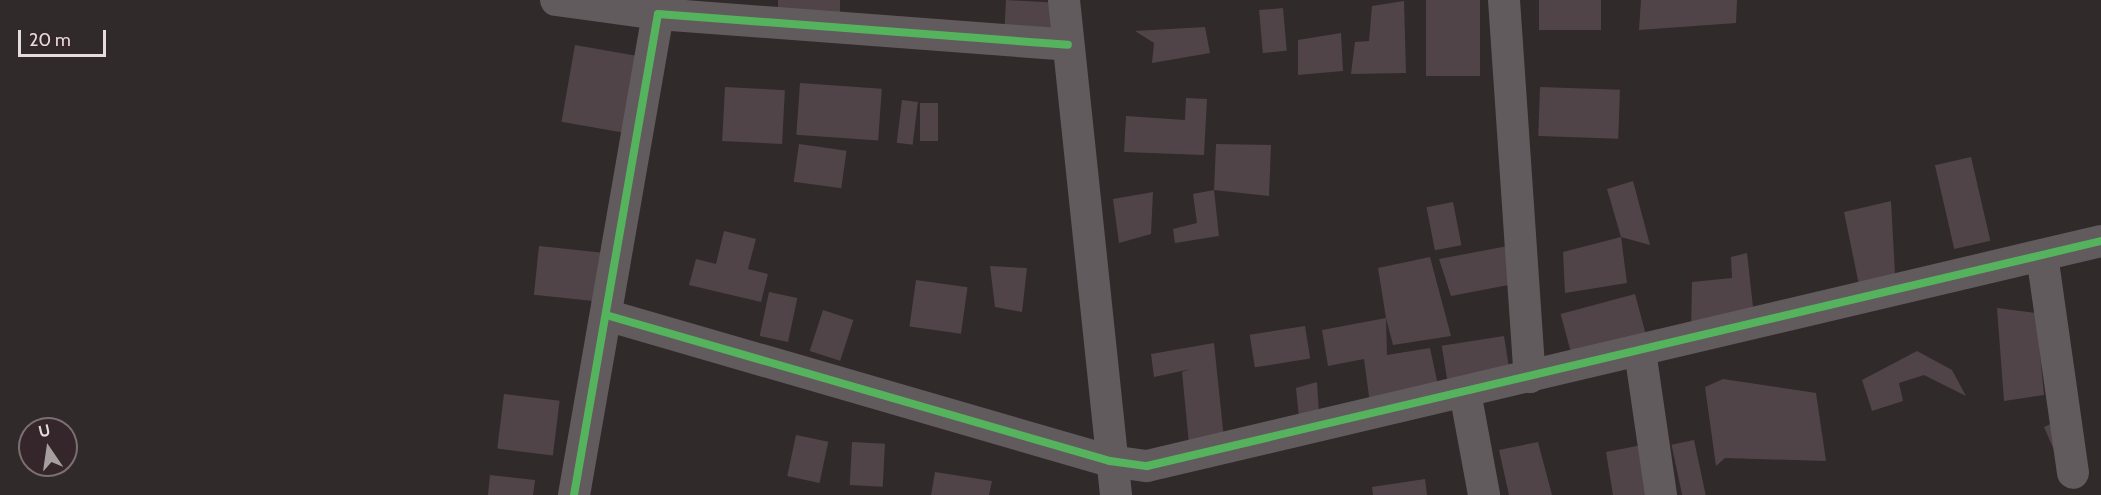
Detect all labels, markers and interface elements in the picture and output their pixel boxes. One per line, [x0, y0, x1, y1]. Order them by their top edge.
scale bar [21, 18, 110, 56]
text: 20 m [29, 29, 71, 51]
north arrow [18, 417, 78, 477]
text: U [37, 420, 52, 441]

